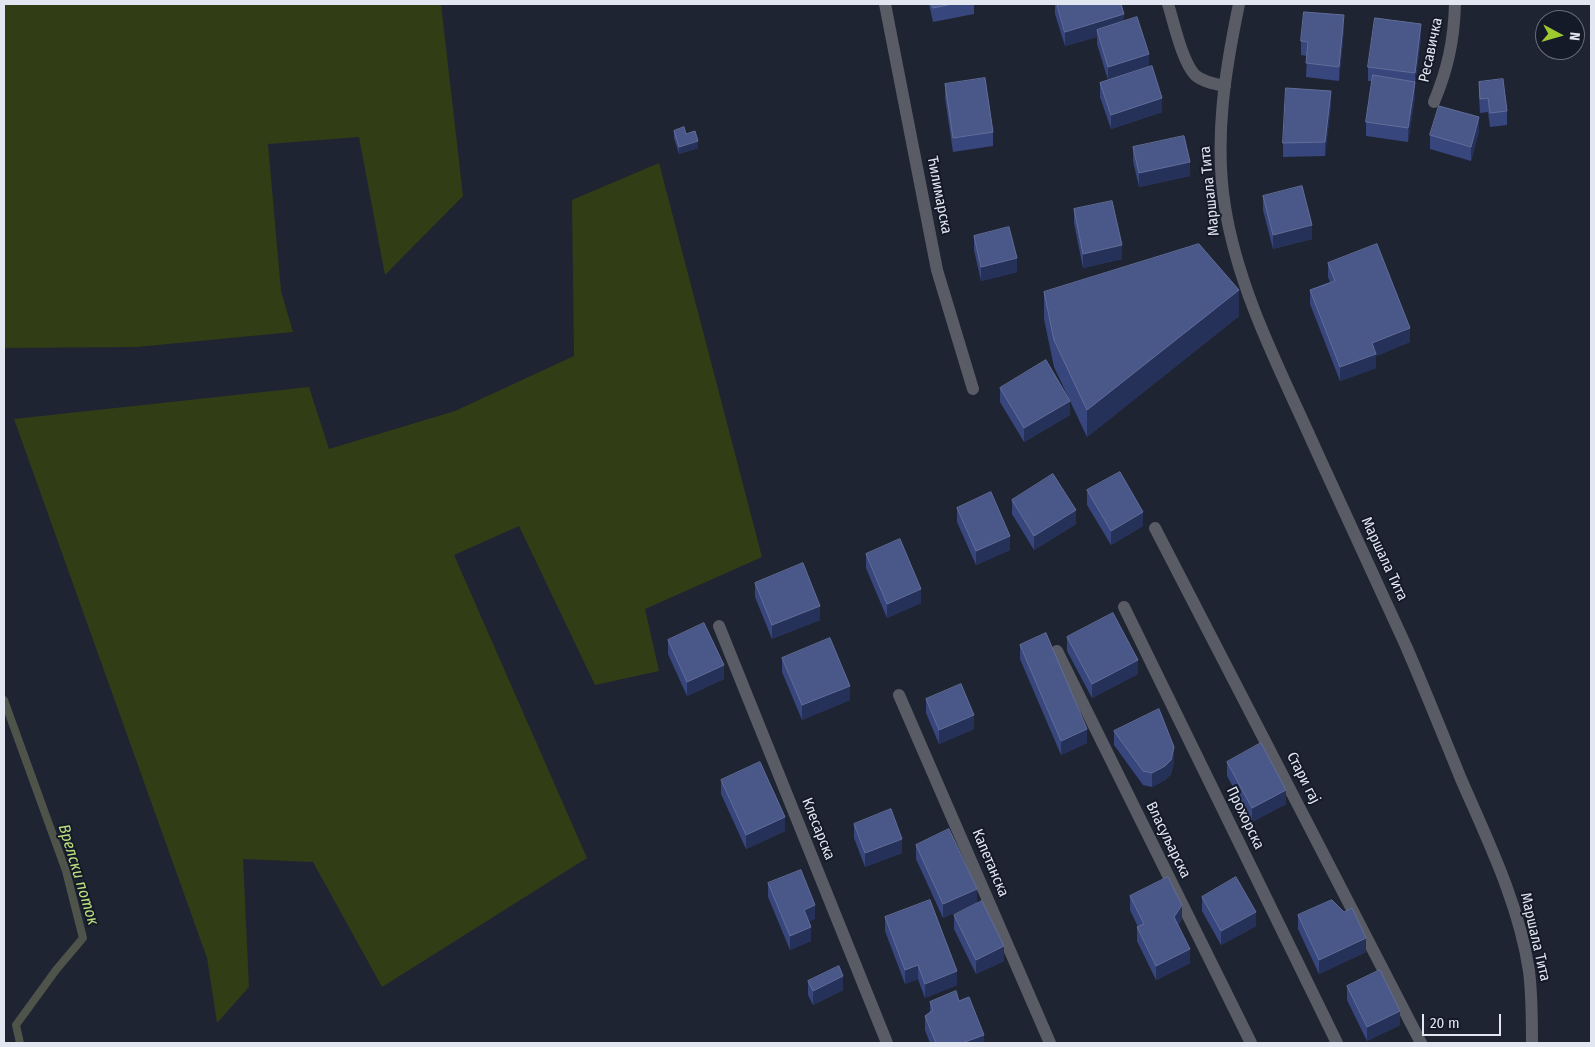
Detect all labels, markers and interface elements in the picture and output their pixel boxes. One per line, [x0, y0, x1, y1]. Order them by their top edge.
north arrow [1535, 10, 1585, 60]
street label: Ресавичка [1415, 16, 1447, 84]
text: N [1566, 31, 1583, 42]
street label: Маршала Тита [1196, 145, 1224, 237]
street label: Ћилимарска [923, 155, 955, 235]
street label: Маршала Тита [1357, 514, 1411, 604]
street label: Стари гај [1282, 749, 1324, 807]
street label: Прохорска [1222, 784, 1268, 852]
street label: Клесарска [797, 795, 839, 863]
street label: Власуљарска [1142, 799, 1194, 881]
water label: Врелски поток [54, 822, 102, 928]
street label: Капетанска [968, 826, 1012, 900]
street label: Маршала Тита [1516, 891, 1554, 983]
scale bar [1425, 1004, 1504, 1036]
text: 20 m [1430, 1014, 1460, 1032]

